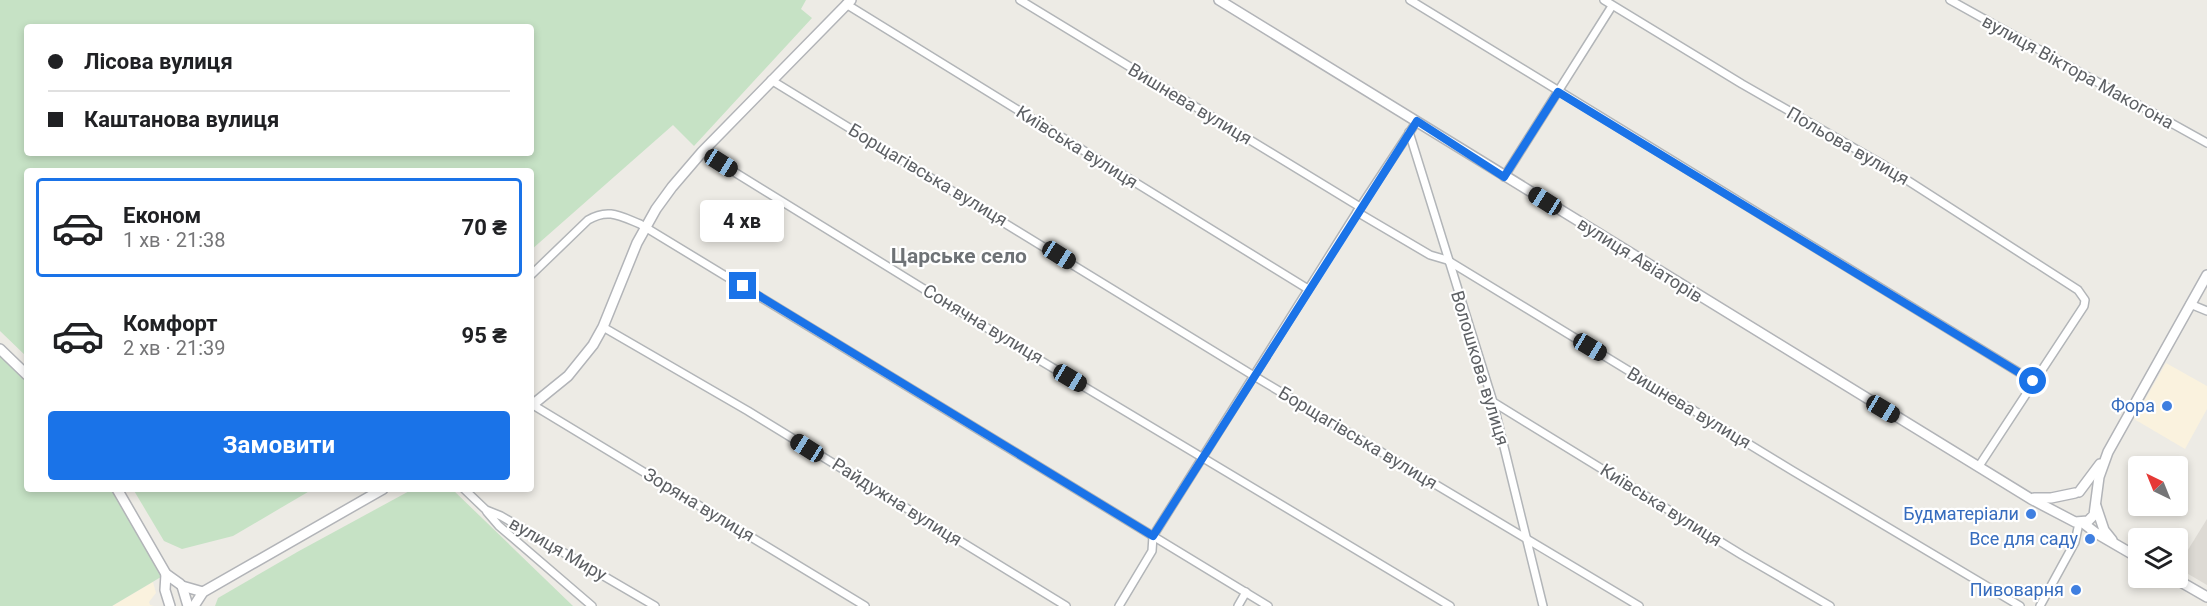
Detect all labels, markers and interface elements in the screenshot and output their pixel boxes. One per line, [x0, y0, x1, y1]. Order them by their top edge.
street label: вулиця Віктора Макогона [1979, 10, 2178, 133]
text: Лісова вулиця [84, 49, 233, 74]
street label: Вишнева вулиця [1125, 58, 1256, 149]
street label: Київська вулиця [1013, 101, 1142, 192]
street label: Польова вулиця [1783, 102, 1913, 189]
text: Каштанова вулиця [84, 107, 279, 132]
street label: Борщагівська вулиця [845, 119, 1012, 230]
car [701, 146, 741, 180]
car [1525, 184, 1565, 218]
callout: 4 хв [701, 199, 785, 241]
icon: car [51, 201, 105, 255]
text: Економ [123, 203, 201, 228]
text: 4 хв [723, 209, 761, 233]
street label: вулиця Авіаторів [1574, 213, 1707, 307]
text: 70 ₴ [462, 215, 507, 240]
text: 1 хв · 21:38 [123, 228, 226, 252]
car [1039, 238, 1079, 272]
district label: Царське село [891, 244, 1027, 268]
route end [729, 272, 756, 299]
street label: Сонячна вулиця [919, 279, 1047, 368]
street label: Волошкова вулиця [1447, 288, 1514, 448]
icon: car [51, 309, 105, 363]
text: Комфорт [123, 311, 218, 336]
text: 95 ₴ [462, 323, 507, 348]
car [1570, 330, 1610, 364]
text: 2 хв · 21:39 [123, 336, 226, 360]
car [1050, 361, 1090, 395]
street label: Вишнева вулиця [1624, 362, 1755, 453]
route start [2019, 367, 2046, 394]
street label: Борщагівська вулиця [1275, 382, 1442, 493]
car [1863, 392, 1903, 426]
place label: Фора [2111, 395, 2155, 416]
marker: Фора [2160, 399, 2174, 413]
button: Замовити [48, 411, 510, 480]
car [787, 431, 827, 465]
street label: Райдужна вулиця [829, 453, 966, 550]
north arrow [2128, 456, 2188, 516]
map controls [2128, 456, 2188, 588]
street label: Київська вулиця [1597, 459, 1726, 550]
street label: Зоряна вулиця [640, 463, 758, 546]
place label: Будматеріали [1903, 503, 2019, 524]
marker: Будматеріали [2024, 507, 2038, 521]
street label: вулиця Миру [506, 512, 611, 585]
place label: Все для саду [1969, 528, 2078, 549]
button: layers [2128, 528, 2188, 588]
marker: Все для саду [2083, 532, 2097, 546]
place label: Пивоварня [1970, 579, 2064, 600]
marker: Пивоварня [2069, 583, 2083, 597]

